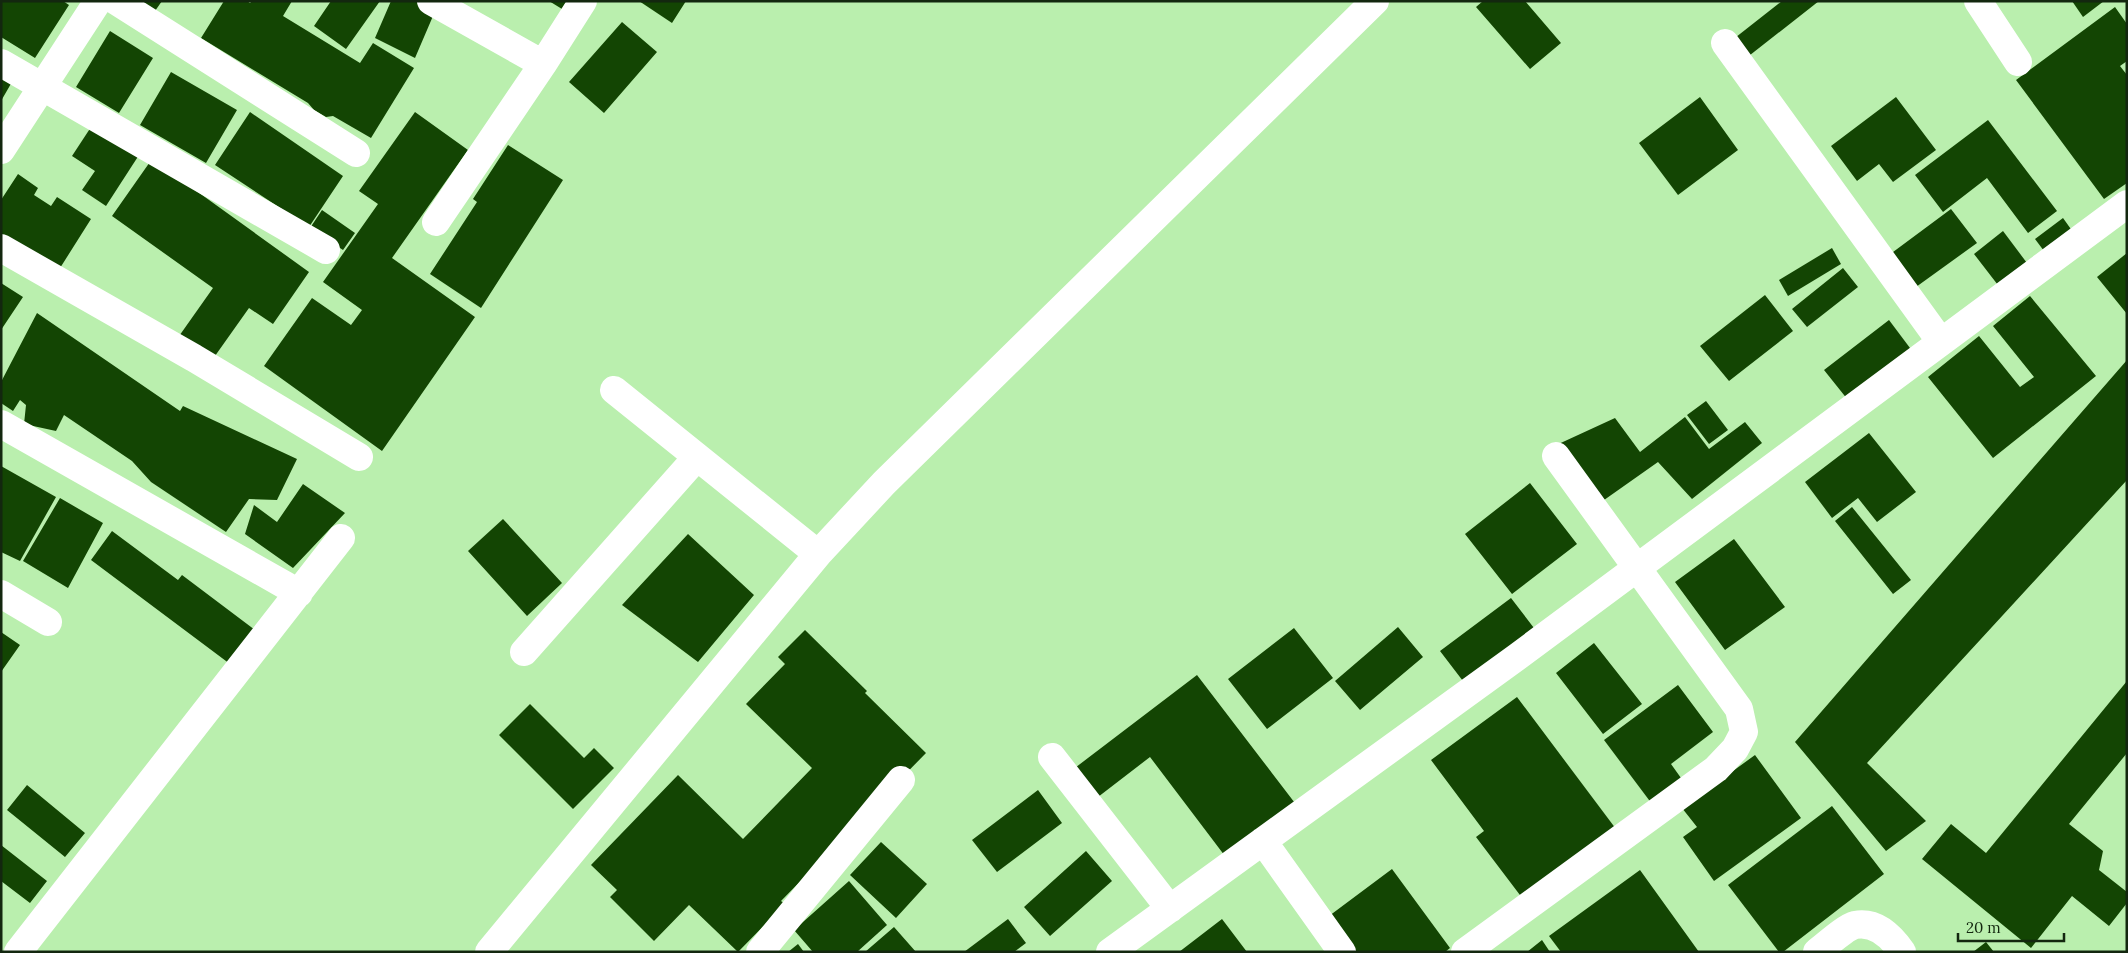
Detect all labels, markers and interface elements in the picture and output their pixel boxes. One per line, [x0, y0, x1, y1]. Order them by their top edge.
scale bar [1958, 910, 2064, 942]
text: 20 m [1966, 918, 2001, 937]

